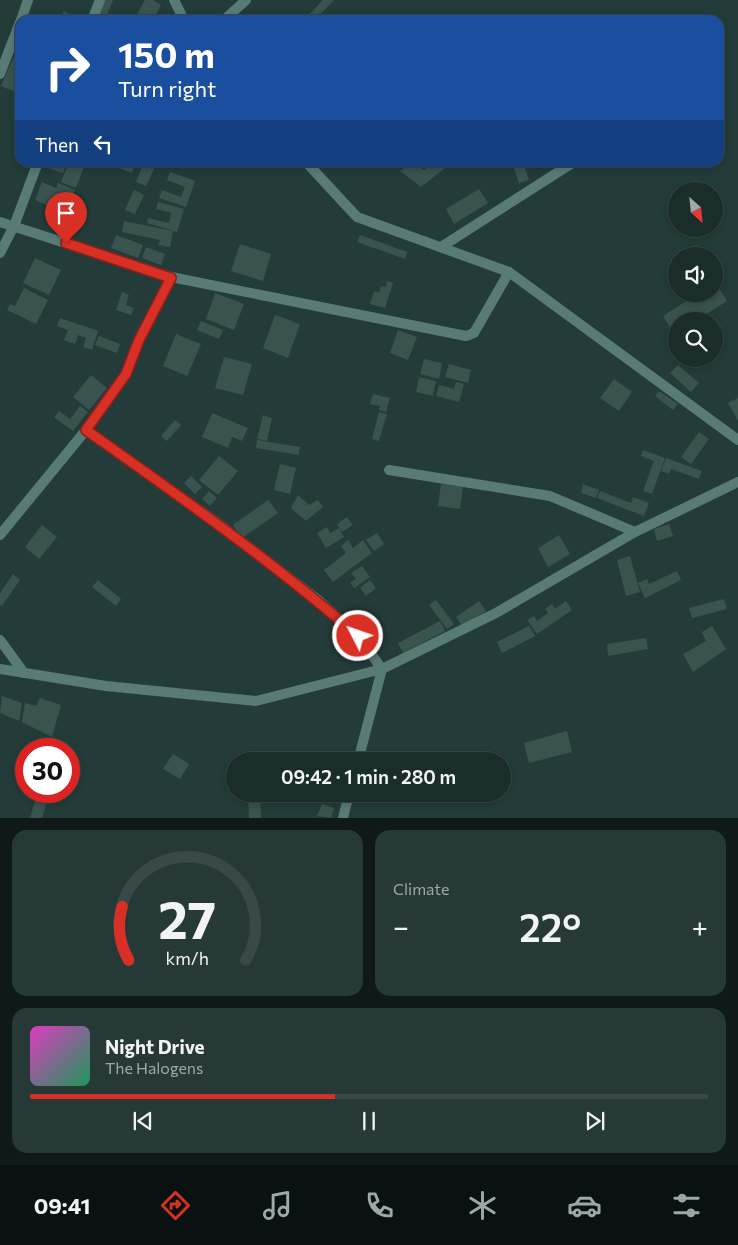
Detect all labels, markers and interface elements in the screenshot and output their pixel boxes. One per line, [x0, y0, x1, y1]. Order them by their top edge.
text: 150 m [118, 32, 215, 75]
icon: right [35, 35, 100, 100]
text: Turn right [118, 75, 216, 102]
icon: left [89, 130, 117, 158]
text: Then [35, 133, 79, 156]
north arrow [668, 182, 722, 238]
map controls [668, 182, 723, 367]
pin [45, 192, 87, 243]
icon: arrive [52, 199, 80, 227]
button: sound [668, 247, 723, 302]
button: search [668, 312, 723, 367]
position arrow [331, 609, 383, 661]
speed limit sign: 30 [15, 738, 80, 803]
text: 09:42 · 1 min · 280 m [281, 765, 456, 788]
text: Climate [393, 879, 449, 898]
text: 27 [159, 886, 216, 950]
text: 22° [519, 903, 581, 950]
text: − [393, 909, 409, 943]
text: + [692, 909, 708, 943]
text: km/h [166, 947, 209, 969]
text: Night Drive [105, 1035, 205, 1058]
text: The Halogens [105, 1058, 203, 1077]
icon: previous [129, 1107, 157, 1135]
icon: pause [355, 1107, 383, 1135]
icon: next [581, 1107, 609, 1135]
icon: directions [158, 1188, 193, 1223]
icon: music [260, 1188, 295, 1223]
icon: phone [362, 1188, 397, 1223]
icon: climate [465, 1188, 500, 1223]
icon: car [567, 1188, 602, 1223]
icon: filters [669, 1188, 704, 1223]
text: 09:41 [34, 1192, 90, 1219]

